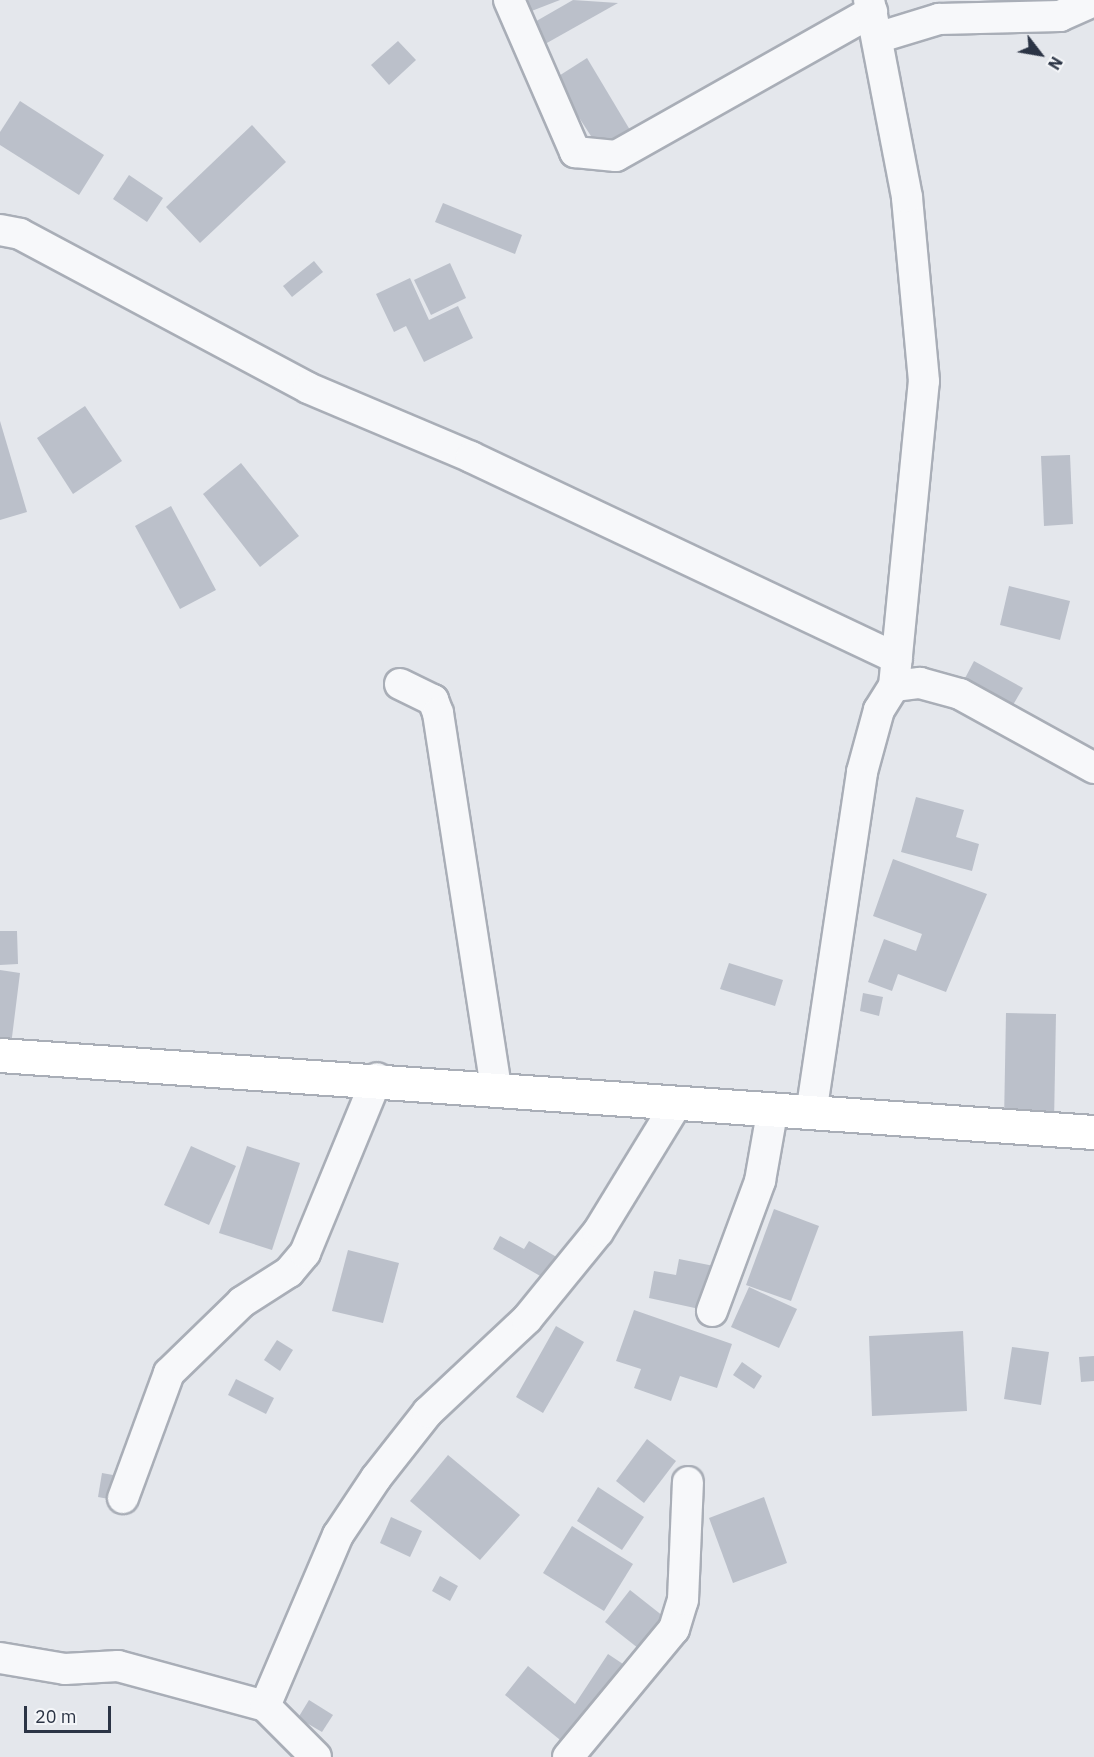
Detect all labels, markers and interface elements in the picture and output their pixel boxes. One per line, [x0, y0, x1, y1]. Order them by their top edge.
north arrow [1010, 24, 1070, 84]
text: N [1044, 53, 1067, 73]
scale bar [27, 1694, 114, 1732]
text: 20 m [35, 1705, 77, 1728]

